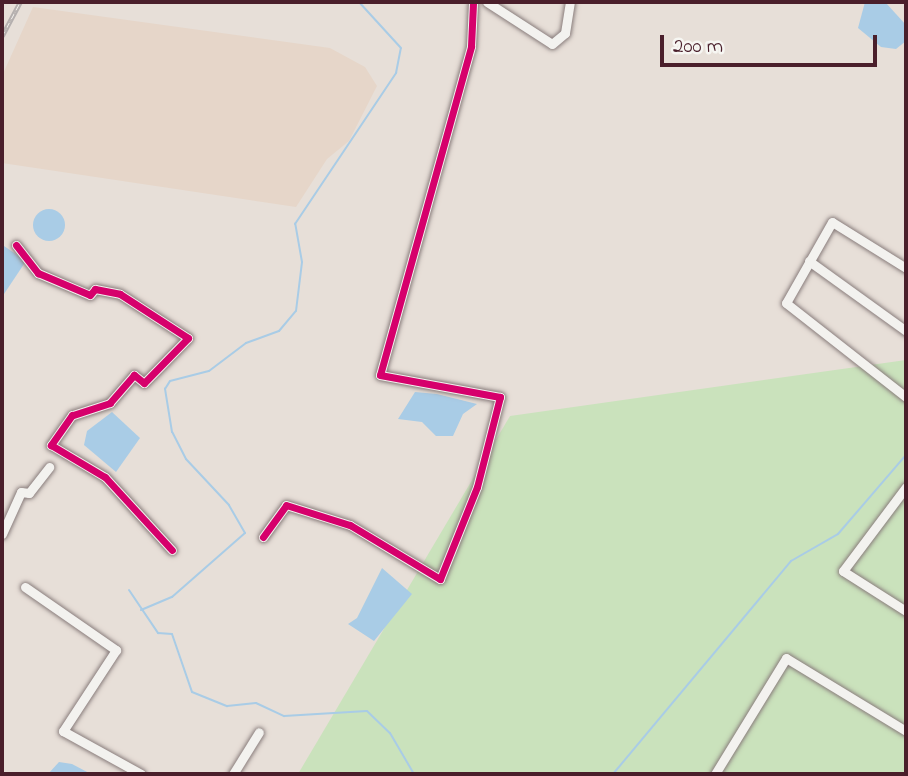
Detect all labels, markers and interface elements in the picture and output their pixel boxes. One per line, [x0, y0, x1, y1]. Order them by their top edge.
scale bar [663, 21, 880, 65]
text: 200 m [673, 32, 723, 62]

